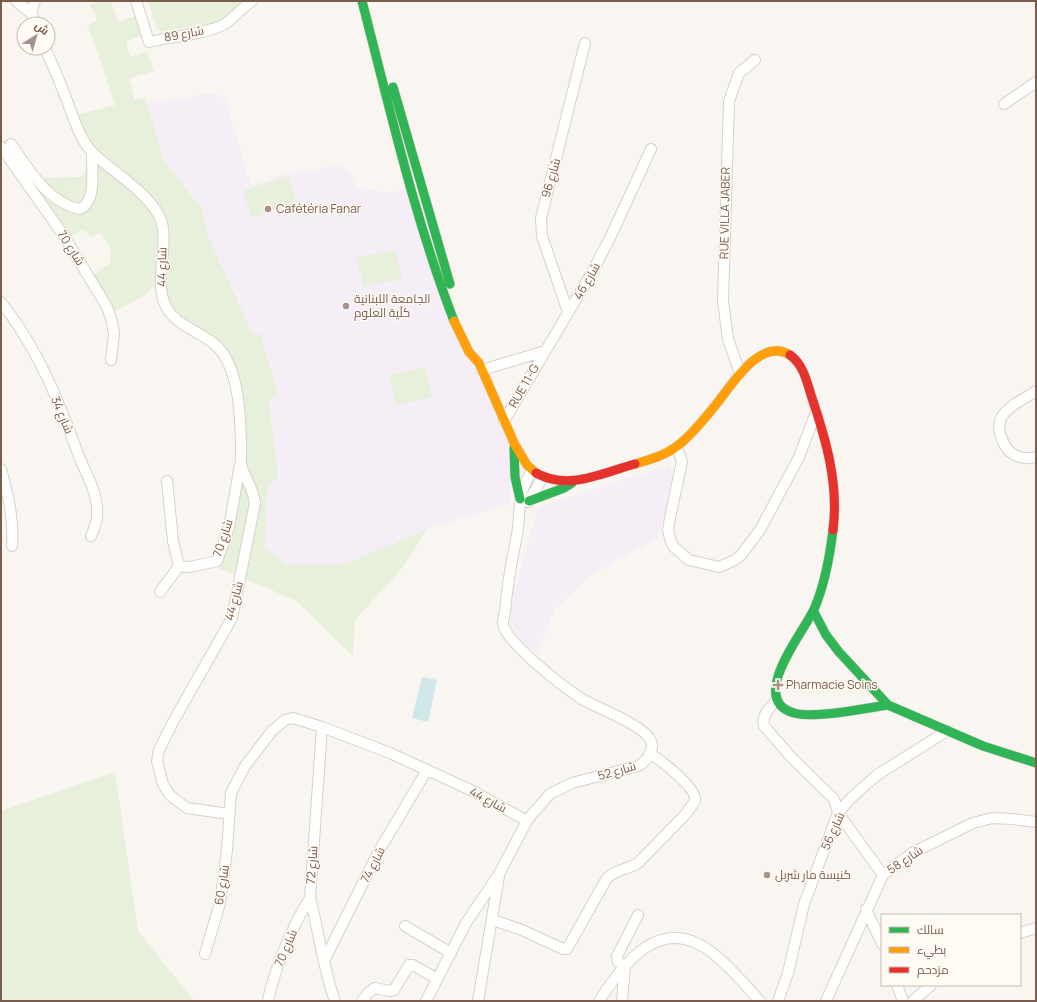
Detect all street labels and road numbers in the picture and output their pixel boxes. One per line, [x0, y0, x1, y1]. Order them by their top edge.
street label: شارع 89 [163, 21, 205, 46]
street label: شارع 96 [537, 156, 564, 200]
street label: RUE VILLA JABER [715, 166, 734, 259]
street label: شارع 70 [54, 227, 89, 269]
street label: شارع 44 [153, 247, 170, 287]
street label: شارع 46 [569, 259, 604, 302]
street label: RUE 11-G [504, 360, 543, 411]
street label: شارع 34 [47, 393, 78, 436]
street label: شارع 70 [208, 517, 237, 559]
street label: شارع 44 [220, 579, 247, 622]
street label: شارع 52 [596, 757, 638, 784]
street label: شارع 44 [467, 783, 510, 816]
street label: شارع 56 [817, 809, 848, 853]
street label: شارع 58 [884, 841, 926, 878]
street label: شارع 74 [356, 844, 389, 886]
street label: شارع 72 [302, 845, 321, 885]
street label: شارع 60 [210, 864, 233, 906]
street label: شارع 70 [270, 926, 301, 969]

